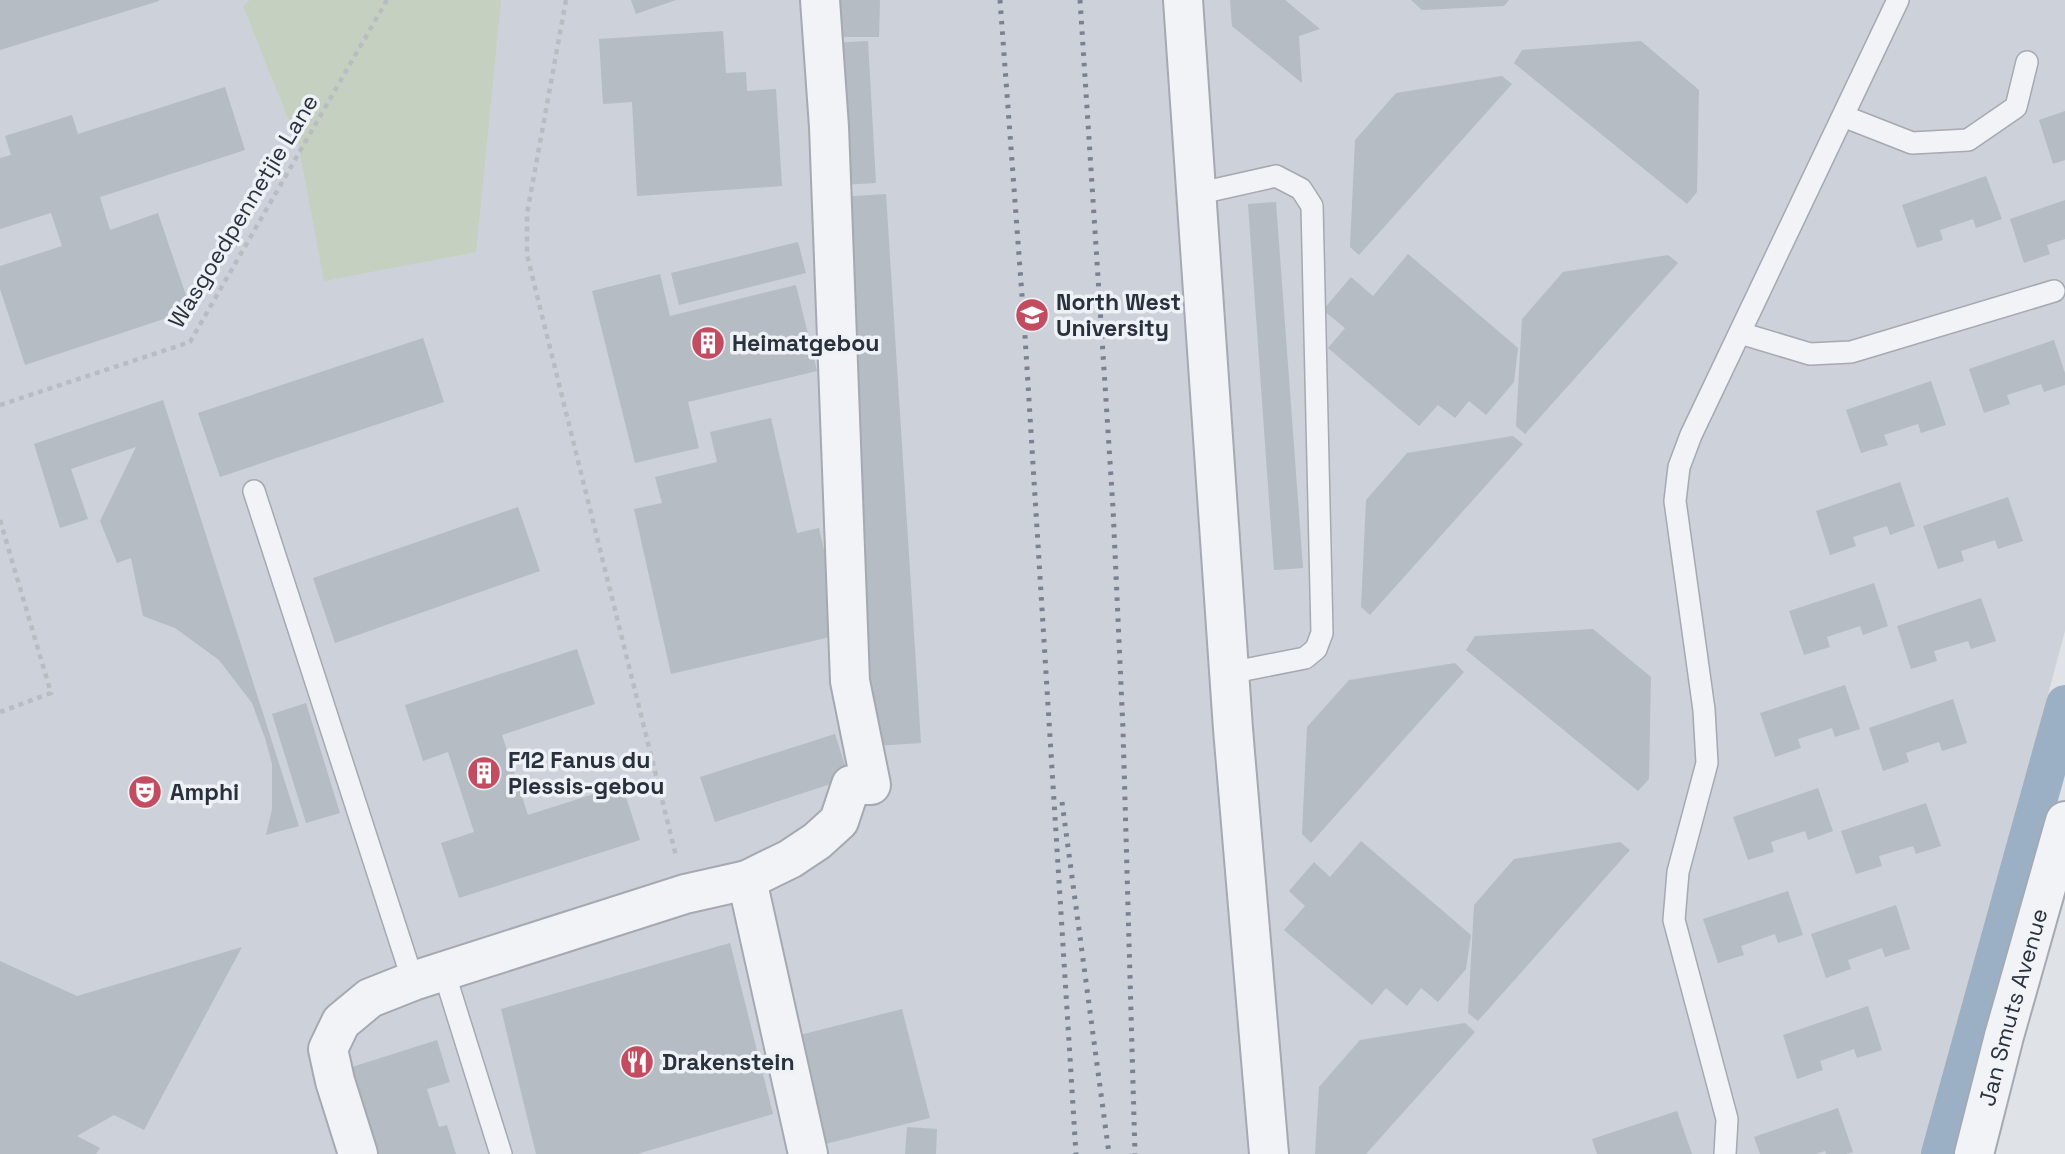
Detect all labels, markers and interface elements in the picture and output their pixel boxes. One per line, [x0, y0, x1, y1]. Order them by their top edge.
street label: Wasgoedpennetjie Lane [161, 89, 325, 333]
place label: North West University [1056, 287, 1181, 343]
school or university icon: North West University [1013, 296, 1051, 334]
building icon: Heimatgebou [689, 324, 727, 362]
place label: Heimatgebou [732, 328, 880, 358]
place label: F12 Fanus du Plessis-gebou [508, 745, 664, 801]
building icon: F12 Fanus du Plessis-gebou [465, 754, 503, 792]
theatre icon: Amphi [126, 773, 164, 811]
place label: Amphi [170, 777, 239, 807]
street label: Jan Smuts Avenue [1972, 905, 2054, 1109]
restaurant icon: Drakenstein [618, 1043, 656, 1081]
place label: Drakenstein [662, 1047, 795, 1077]

